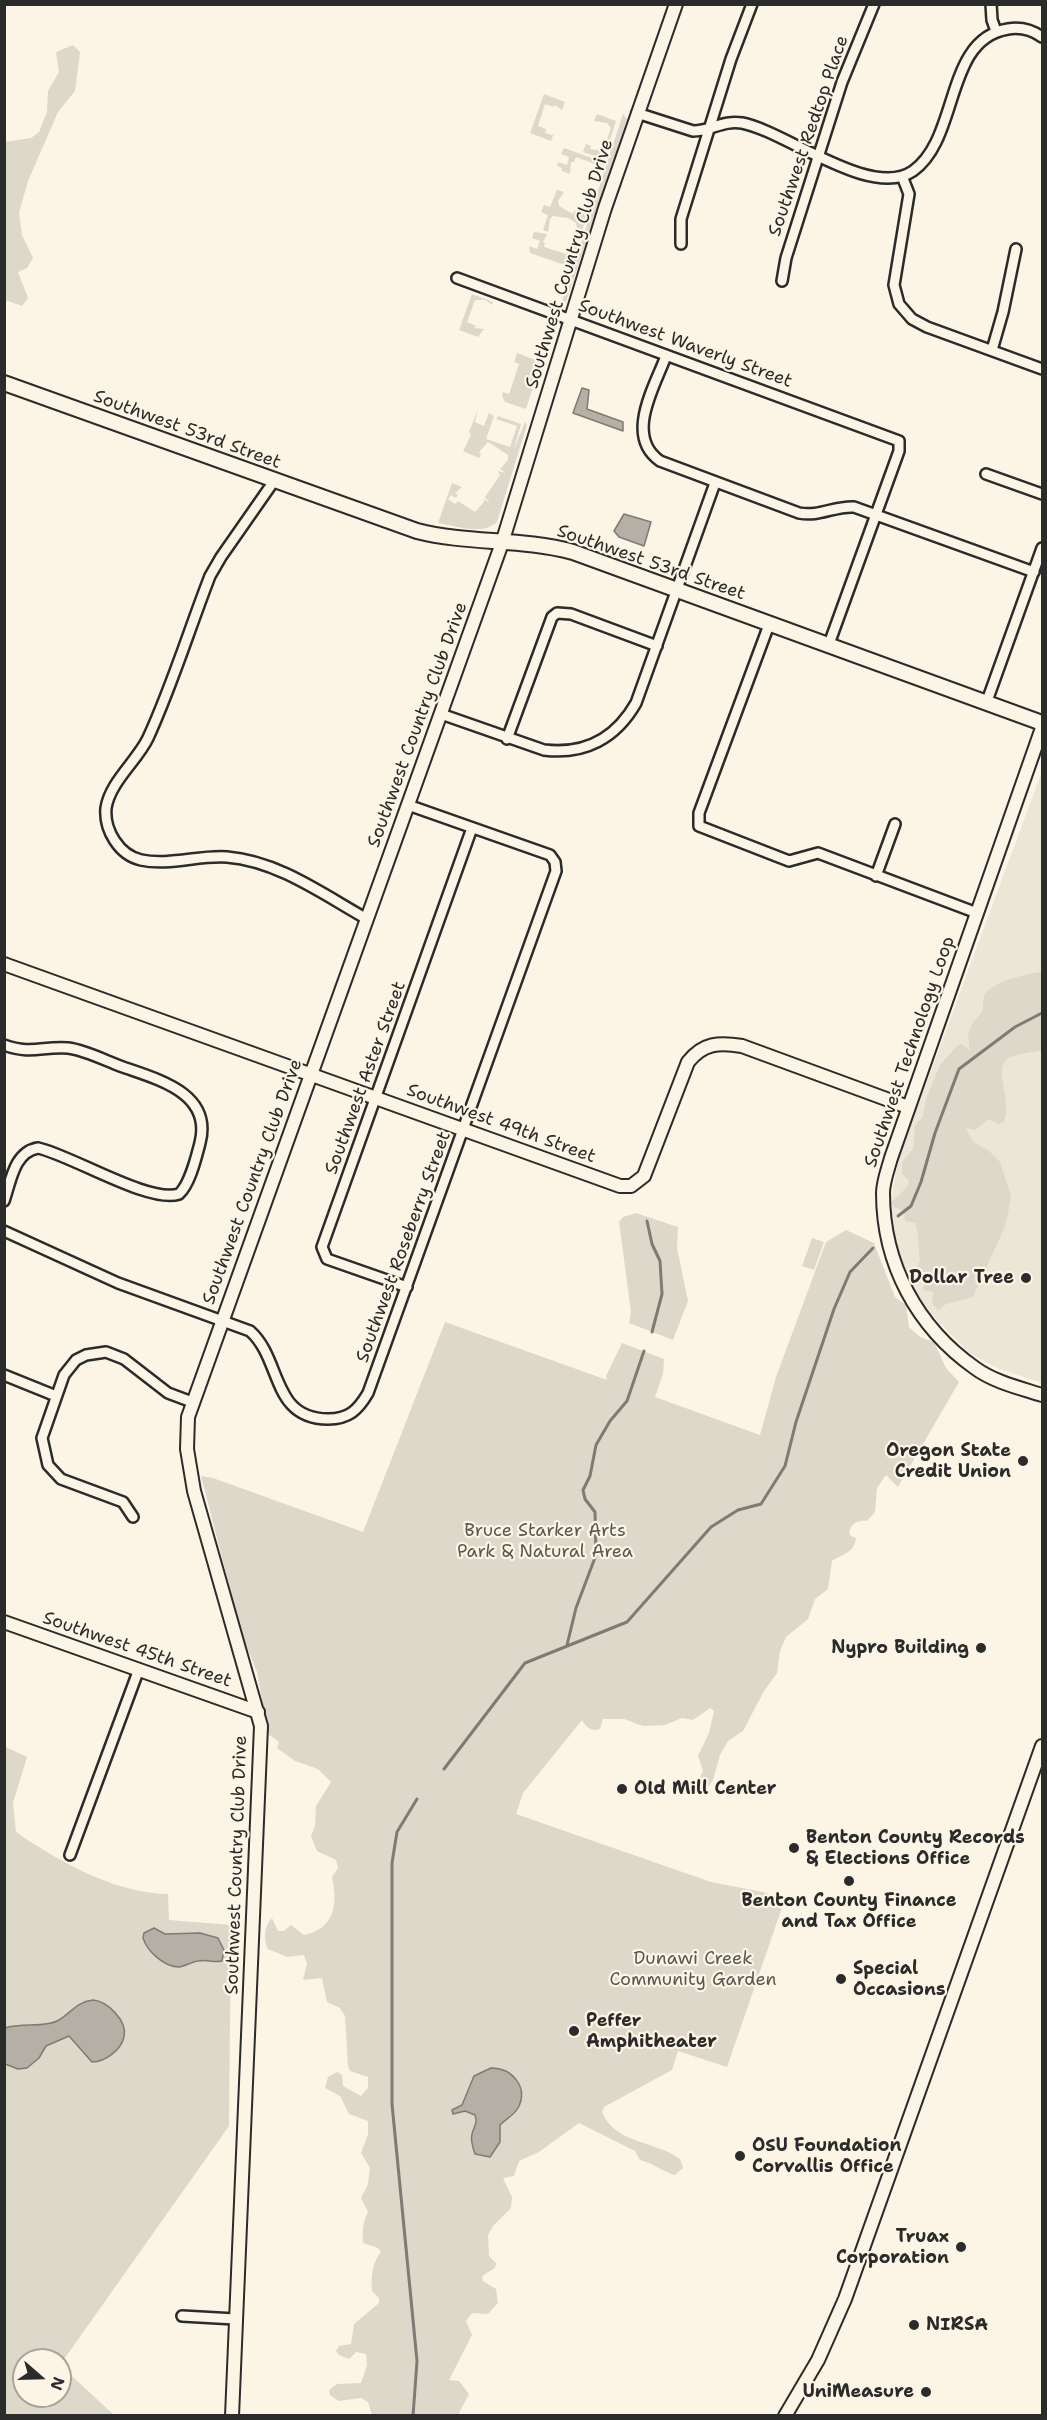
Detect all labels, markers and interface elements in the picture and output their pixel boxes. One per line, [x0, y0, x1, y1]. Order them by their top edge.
street label: Southwest Redtop Place [764, 33, 854, 239]
street label: Southwest Country Club Drive [522, 137, 618, 391]
street label: Southwest Waverly Street [575, 295, 795, 393]
street label: Southwest 53rd Street [90, 386, 284, 474]
street label: Southwest 53rd Street [554, 521, 748, 605]
street label: Southwest Country Club Drive [363, 599, 473, 851]
street label: Southwest Technology Loop [860, 934, 960, 1170]
street label: Southwest Aster Street [321, 979, 411, 1177]
street label: Southwest Country Club Drive [198, 1056, 308, 1308]
street label: Southwest 49th Street [404, 1080, 598, 1168]
street label: Southwest Roseberry Street [352, 1128, 456, 1366]
place label: Dollar Tree [909, 1267, 1014, 1289]
marker: Dollar Tree [1019, 1271, 1033, 1285]
place label: Oregon State Credit Union [886, 1440, 1011, 1482]
marker: Oregon State Credit Union [1016, 1454, 1030, 1468]
park label: Bruce Starker Arts Park & Natural Area [457, 1520, 633, 1562]
street label: Southwest 45th Street [40, 1608, 234, 1692]
place label: Nypro Building [831, 1637, 969, 1659]
marker: Nypro Building [974, 1641, 988, 1655]
street label: Southwest Country Club Drive [222, 1735, 252, 1995]
place label: Old Mill Center [634, 1778, 776, 1800]
marker: Old Mill Center [615, 1782, 629, 1796]
place label: Benton County Records & Elections Office [806, 1827, 1025, 1870]
marker: Benton County Records & Elections Office [787, 1841, 801, 1855]
marker: Benton County Finance and Tax Office [842, 1874, 856, 1888]
place label: Benton County Finance and Tax Office [741, 1890, 957, 1932]
park label: Dunawi Creek Community Garden [609, 1948, 777, 1990]
place label: Special Occasions [853, 1958, 946, 2000]
marker: Special Occasions [834, 1972, 848, 1986]
place label: Peffer Amphitheater [586, 2010, 717, 2052]
marker: Peffer Amphitheater [567, 2024, 581, 2038]
place label: OSU Foundation Corvallis Office [752, 2135, 901, 2178]
marker: OSU Foundation Corvallis Office [733, 2149, 747, 2163]
place label: Truax Corporation [836, 2226, 949, 2268]
marker: Truax Corporation [954, 2240, 968, 2254]
place label: NIRSA [926, 2314, 988, 2336]
marker: NIRSA [907, 2318, 921, 2332]
north arrow [12, 2348, 72, 2408]
text: N [45, 2374, 70, 2393]
place label: UniMeasure [802, 2381, 914, 2403]
marker: UniMeasure [919, 2385, 933, 2399]

